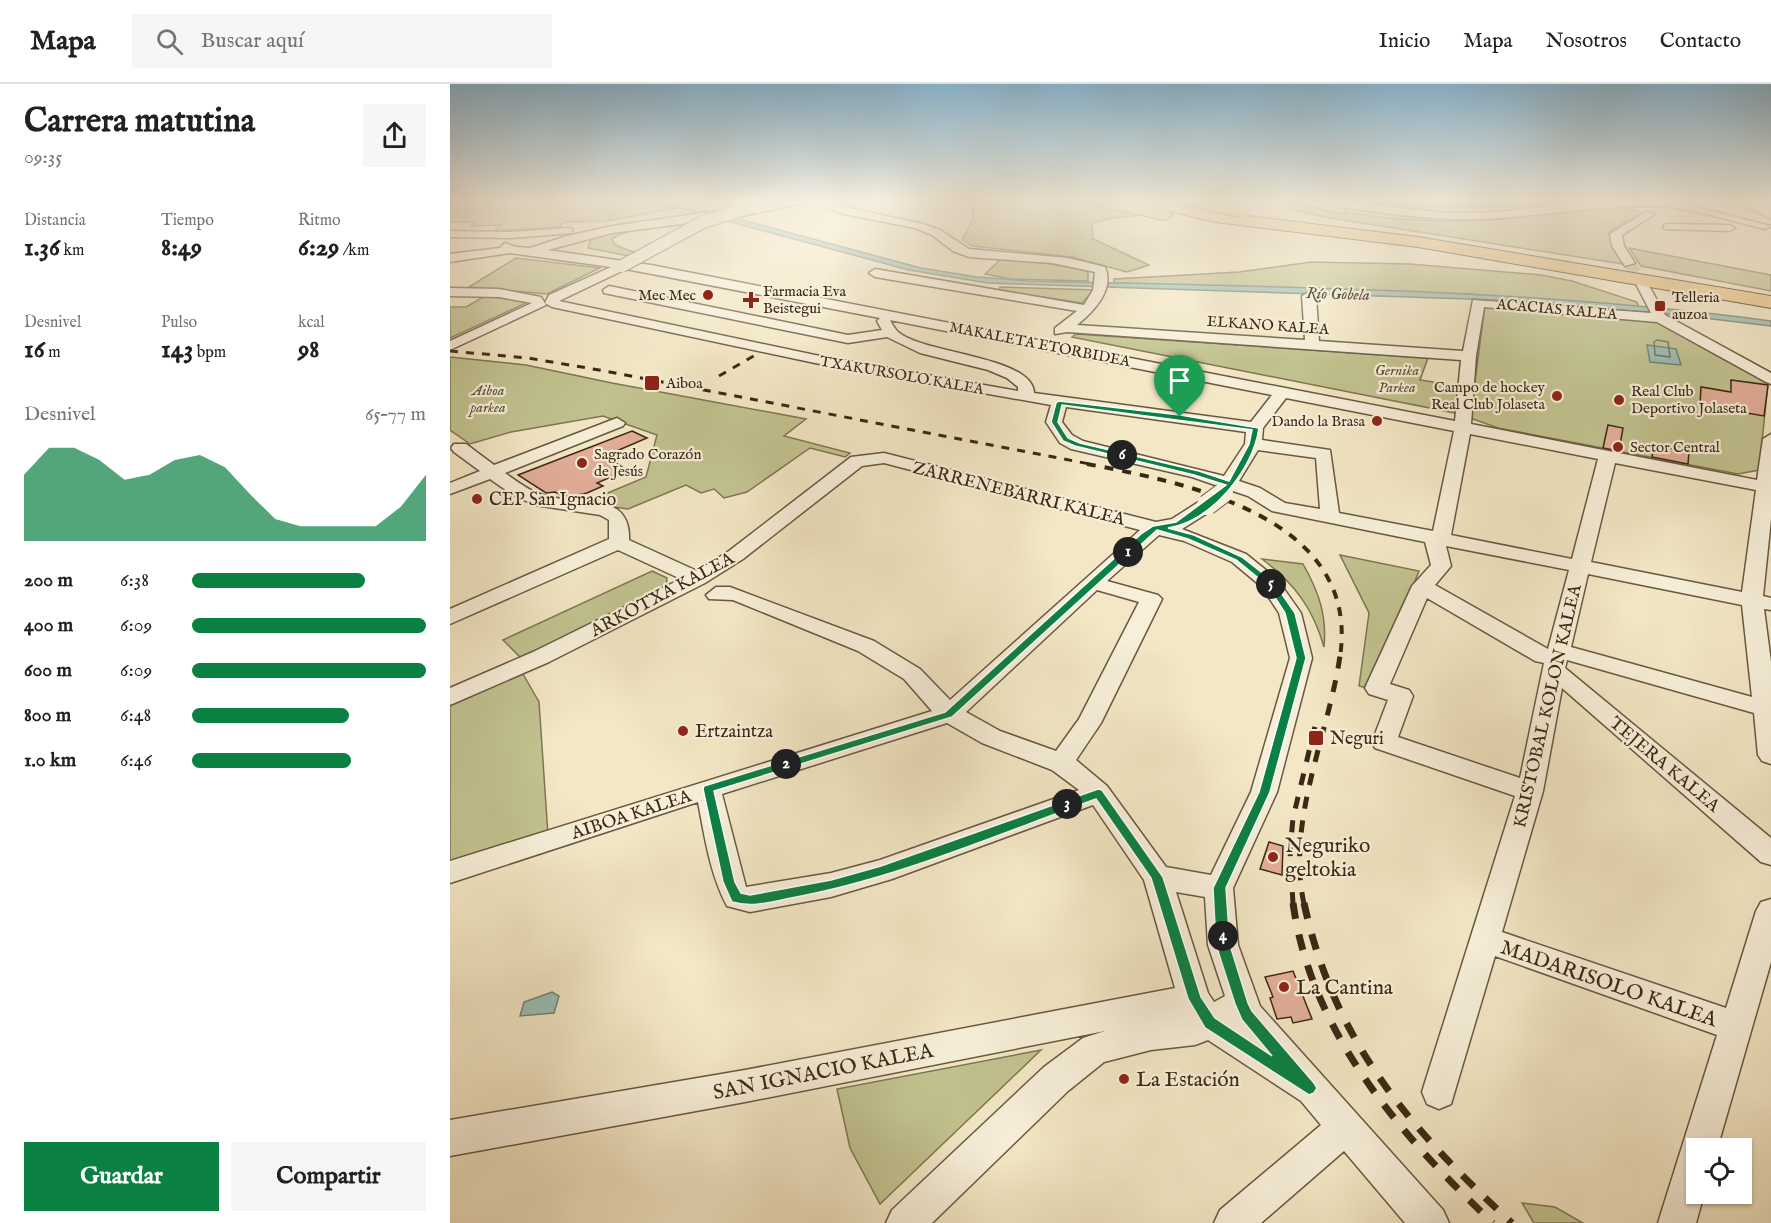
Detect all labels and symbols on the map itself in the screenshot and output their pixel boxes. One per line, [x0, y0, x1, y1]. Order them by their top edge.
place label: Farmacia Eva Beistegui [763, 282, 846, 318]
water label: Río Gobela [1306, 284, 1370, 306]
place label: Mec Mec [638, 286, 696, 305]
marker: Mec Mec [701, 288, 715, 302]
place label: Telleria auzoa [1672, 288, 1720, 324]
marker: Farmacia Eva Beistegui [744, 293, 758, 307]
street label: ACACIAS KALEA [1495, 295, 1619, 324]
marker: Telleria auzoa [1653, 299, 1667, 313]
street label: ELKANO KALEA [1206, 312, 1331, 339]
street label: MAKALETA ETORBIDEA [948, 318, 1133, 372]
street label: TXAKURSOLO KALEA [818, 352, 986, 399]
pin [1154, 355, 1205, 417]
park label: Gernika Parkea [1375, 361, 1420, 397]
marker: Aiboa [643, 374, 661, 392]
place label: Aiboa [665, 374, 703, 393]
place label: Campo de hockey Real Club Jolaseta [1431, 378, 1546, 414]
park label: Aiboa parkea [467, 381, 506, 417]
place label: Real Club Deportivo Jolaseta [1631, 382, 1747, 418]
marker: Campo de hockey Real Club Jolaseta [1550, 389, 1564, 403]
marker: Real Club Deportivo Jolaseta [1612, 393, 1626, 407]
place label: Dando la Brasa [1272, 412, 1366, 431]
marker: Dando la Brasa [1370, 414, 1384, 428]
place label: Sector Central [1630, 438, 1721, 457]
pin: 6 [1107, 440, 1137, 470]
marker: Sector Central [1611, 440, 1625, 454]
place label: Sagrado Corazón de Jesús [594, 445, 701, 481]
marker: Sagrado Corazón de Jesús [575, 456, 589, 470]
street label: ZARRENEBARRI KALEA [910, 457, 1128, 532]
place label: CEP San Ignacio [489, 489, 617, 512]
marker: CEP San Ignacio [470, 492, 484, 506]
pin: 1 [1113, 537, 1143, 567]
street label: ARKOTXA KALEA [586, 547, 739, 643]
pin: 5 [1256, 569, 1286, 599]
street label: KRISTOBAL KOLON KALEA [1509, 582, 1588, 830]
street label: TEJERA KALEA [1604, 712, 1725, 819]
place label: Ertzaintza [695, 721, 773, 744]
marker: Ertzaintza [676, 724, 690, 738]
place label: Neguri [1330, 728, 1384, 751]
marker: Neguri [1307, 729, 1325, 747]
pin: 2 [771, 749, 801, 779]
street label: AIBOA KALEA [567, 785, 695, 846]
pin: 3 [1052, 789, 1082, 819]
place label: Neguriko geltokia [1285, 833, 1370, 884]
marker: Neguriko geltokia [1266, 850, 1280, 864]
pin: 4 [1208, 921, 1238, 951]
street label: MADARISOLO KALEA [1497, 935, 1721, 1034]
place label: La Cantina [1296, 975, 1394, 1002]
marker: La Cantina [1277, 980, 1291, 994]
street label: SAN IGNACIO KALEA [711, 1038, 936, 1107]
place label: La Estación [1136, 1067, 1240, 1094]
marker: La Estación [1117, 1072, 1131, 1086]

